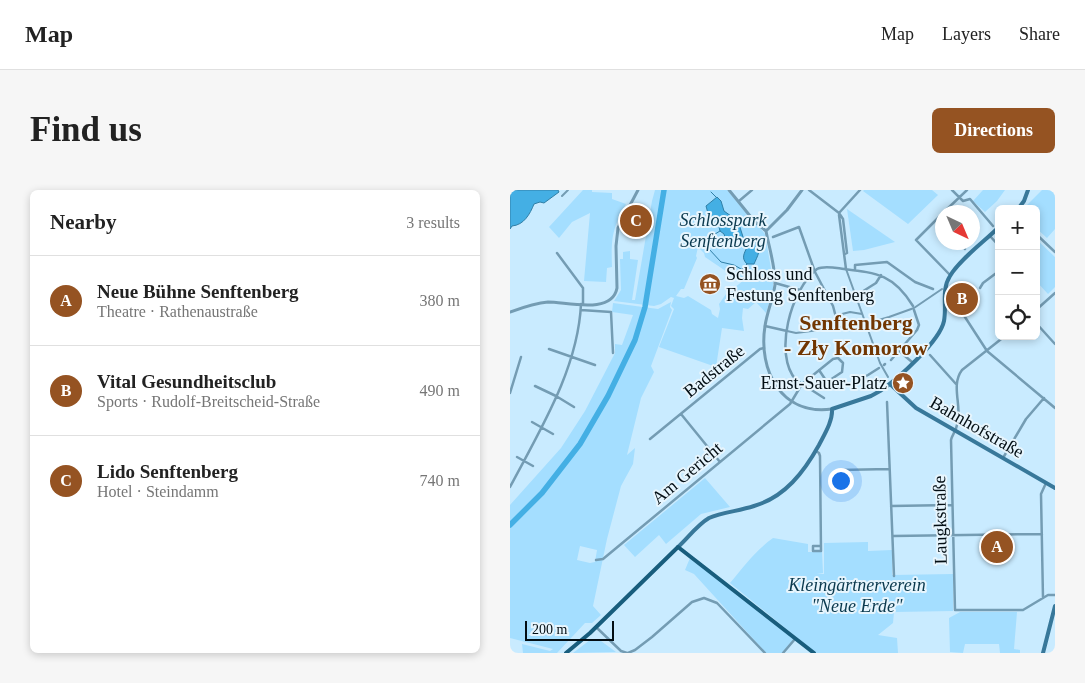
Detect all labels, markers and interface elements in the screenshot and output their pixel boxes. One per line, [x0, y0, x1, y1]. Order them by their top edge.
text: Map [25, 21, 73, 47]
text: Map [881, 24, 914, 44]
text: Layers [942, 24, 991, 44]
text: Share [1019, 24, 1060, 44]
button: Directions [932, 108, 1055, 153]
text: Find us [30, 110, 142, 149]
pin: C [620, 202, 652, 240]
north arrow [935, 205, 980, 250]
map controls [995, 205, 1040, 340]
button: + [995, 205, 1040, 250]
text: Nearby [50, 210, 117, 234]
park label: Schlosspark Senftenberg [680, 210, 768, 251]
text: 3 results [406, 214, 460, 231]
button: − [995, 250, 1040, 295]
place label: Schloss und Festung Senftenberg [726, 264, 874, 305]
museum icon: Schloss und Festung Senftenberg [698, 272, 722, 296]
pin: B [946, 280, 978, 318]
text: Neue Bühne Senftenberg [97, 281, 299, 302]
text: A [60, 292, 72, 309]
text: 380 m [420, 292, 460, 309]
button: locate [995, 295, 1040, 340]
text: Theatre · Rathenaustraße [97, 303, 258, 320]
district label: Senftenberg - Zły Komorow [784, 310, 928, 360]
street label: Badstraße [680, 341, 748, 401]
text: Vital Gesundheitsclub [97, 371, 276, 392]
place icon: Ernst-Sauer-Platz [891, 371, 915, 395]
place label: Ernst-Sauer-Platz [760, 373, 887, 393]
text: B [61, 382, 71, 399]
text: 490 m [420, 382, 460, 399]
street label: Bahnhofstraße [927, 392, 1027, 462]
text: Sports · Rudolf-Breitscheid-Straße [97, 393, 320, 410]
street label: Am Gericht [648, 438, 726, 508]
text: Lido Senftenberg [97, 461, 238, 482]
your location [828, 468, 854, 494]
text: C [60, 472, 72, 489]
text: 740 m [420, 472, 460, 489]
street label: Laugkstraße [929, 475, 951, 565]
text: Hotel · Steindamm [97, 483, 219, 500]
pin: A [981, 528, 1013, 566]
park label: Kleingärtnerverein "Neue Erde" [787, 575, 926, 616]
scale bar [525, 618, 614, 641]
text: 200 m [532, 622, 567, 637]

